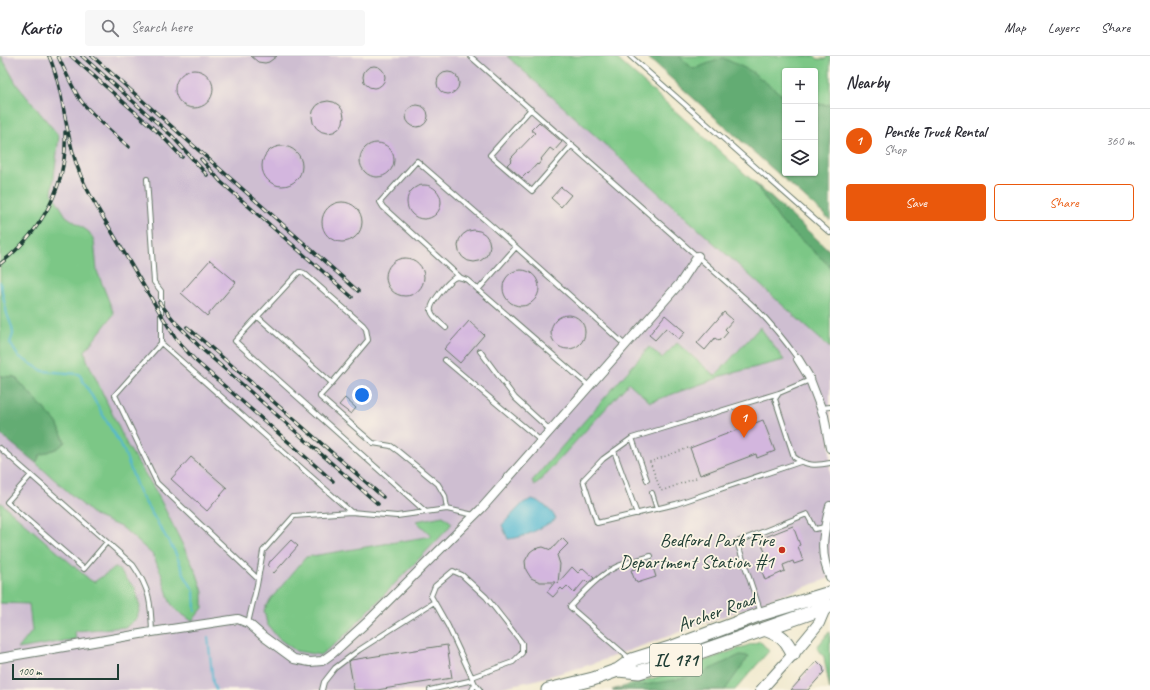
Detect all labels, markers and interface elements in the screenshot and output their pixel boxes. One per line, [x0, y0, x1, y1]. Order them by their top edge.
search box [85, 10, 365, 46]
text: Kartio [20, 16, 61, 40]
icon: search [99, 17, 121, 39]
text: Search here [131, 18, 192, 37]
text: Map [1004, 19, 1026, 36]
text: Layers [1048, 19, 1079, 36]
text: Share [1101, 19, 1130, 36]
map controls [782, 68, 818, 176]
button: + [782, 68, 818, 104]
text: Nearby [846, 72, 889, 93]
button: − [782, 104, 818, 140]
text: Penske Truck Rental [884, 123, 987, 142]
text: 1 [856, 133, 862, 149]
text: 360 m [1106, 133, 1134, 149]
button: layers [782, 140, 818, 176]
text: Shop [884, 142, 906, 158]
button: Save [846, 184, 986, 221]
button: Share [994, 184, 1134, 221]
your location [352, 385, 372, 405]
pin: 1 [731, 405, 757, 438]
place label: Bedford Park Fire Department Station #1 [619, 528, 776, 574]
marker: Bedford Park Fire Department Station #1 [777, 545, 787, 555]
street label: Archer Road [674, 586, 762, 637]
road number: IL 171 [650, 644, 702, 676]
scale bar [12, 662, 119, 681]
text: 100 m [18, 664, 42, 678]

